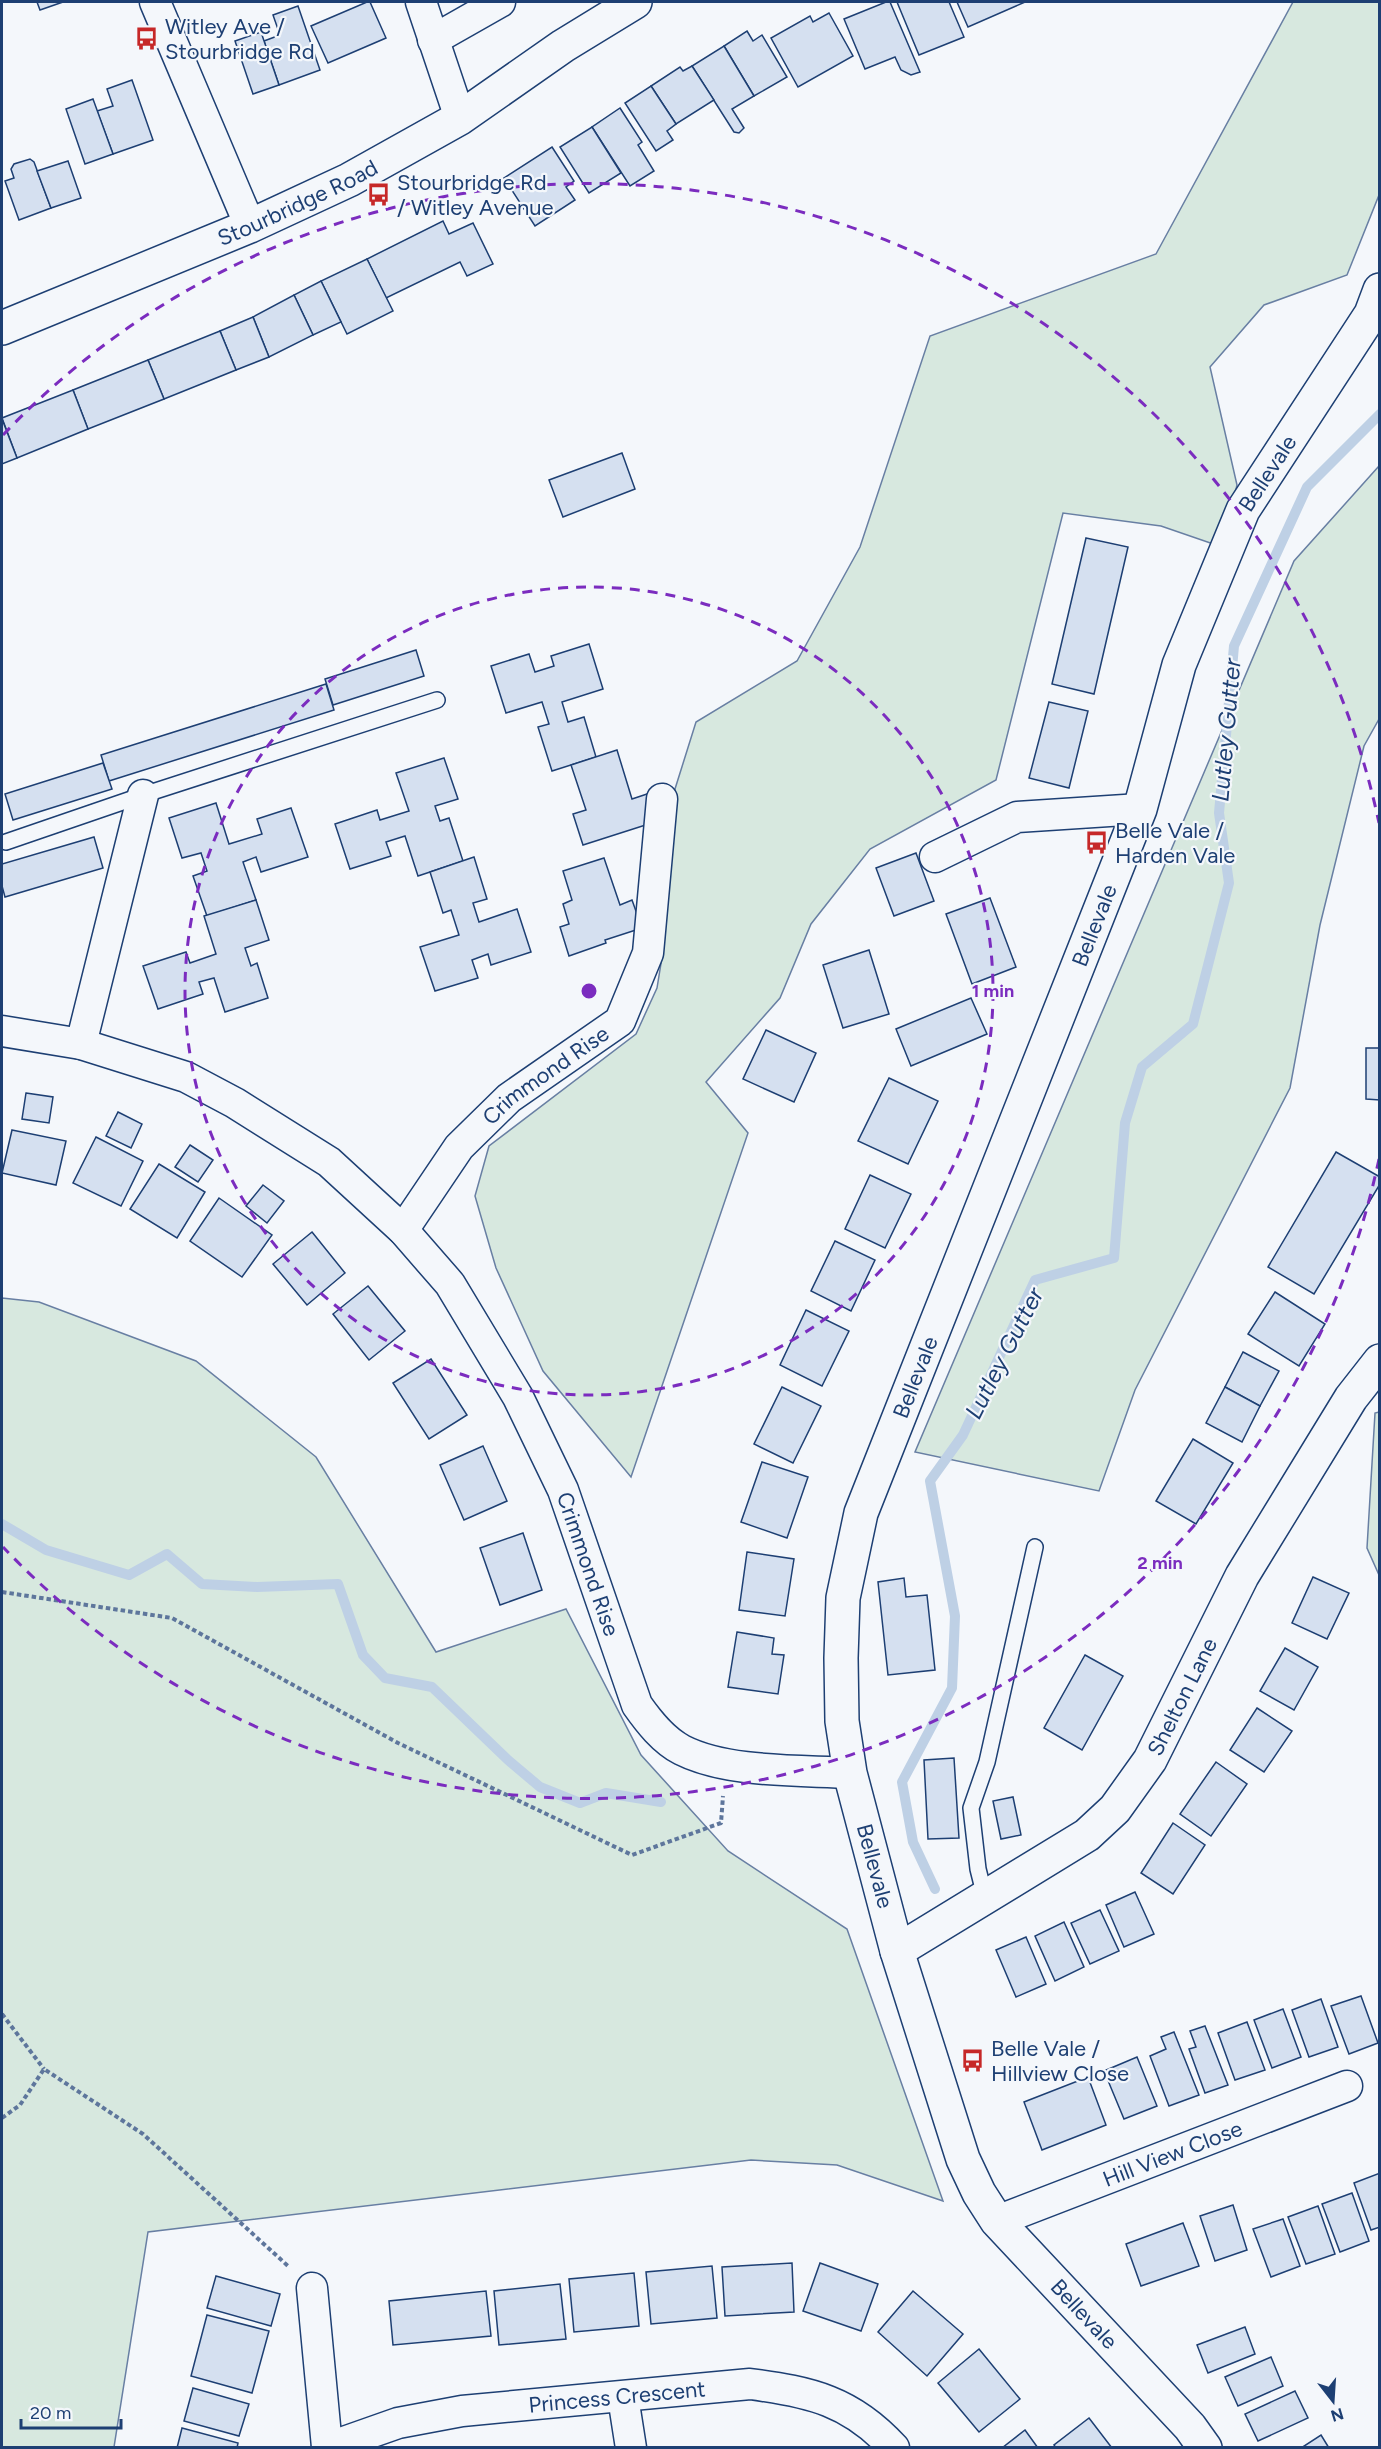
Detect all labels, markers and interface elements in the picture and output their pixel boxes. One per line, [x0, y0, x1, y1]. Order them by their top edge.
place label: Witley Ave / Stourbridge Rd [165, 13, 315, 65]
bus stop icon: Witley Ave / Stourbridge Rd [134, 26, 160, 52]
street label: Stourbridge Road [213, 153, 382, 251]
place label: Stourbridge Rd / Witley Avenue [397, 169, 554, 221]
bus stop icon: Stourbridge Rd / Witley Avenue [366, 182, 392, 208]
street label: Bellevale [1232, 430, 1302, 517]
water label: Lutley Gutter [1205, 656, 1247, 803]
place label: Belle Vale / Harden Vale [1115, 817, 1235, 869]
bus stop icon: Belle Vale / Harden Vale [1084, 830, 1110, 856]
street label: Bellevale [1065, 880, 1122, 970]
text: 1 min [972, 980, 1014, 1002]
centre of rings [579, 981, 599, 1001]
street label: Crimmond Rise [476, 1020, 614, 1130]
water label: Lutley Gutter [958, 1282, 1050, 1424]
street label: Bellevale [886, 1332, 943, 1422]
street label: Crimmond Rise [551, 1488, 626, 1639]
text: 2 min [1137, 1552, 1183, 1574]
street label: Shelton Lane [1141, 1633, 1223, 1760]
street label: Bellevale [851, 1821, 899, 1911]
place label: Belle Vale / Hillview Close [991, 2035, 1129, 2087]
bus stop icon: Belle Vale / Hillview Close [960, 2048, 986, 2074]
street label: Hill View Close [1099, 2114, 1246, 2192]
street label: Bellevale [1045, 2273, 1123, 2355]
north arrow [1303, 2371, 1363, 2431]
street label: Princess Crescent [527, 2375, 707, 2418]
scale bar [21, 2392, 122, 2430]
text: 20 m [30, 2402, 71, 2424]
text: N [1329, 2404, 1346, 2426]

